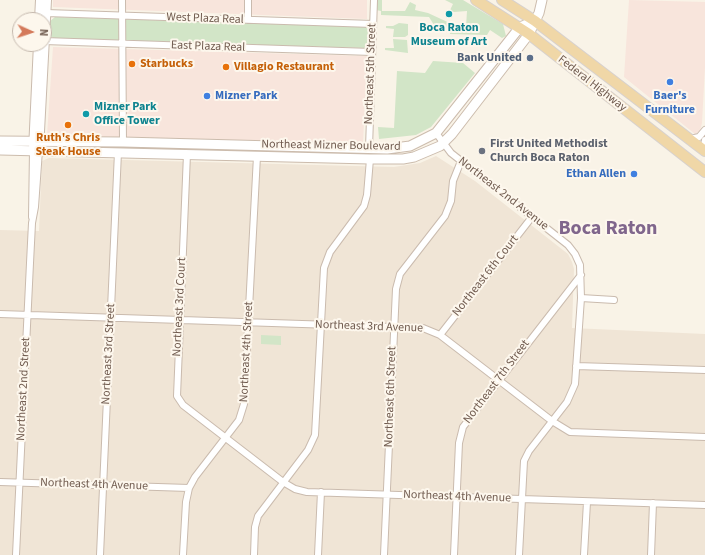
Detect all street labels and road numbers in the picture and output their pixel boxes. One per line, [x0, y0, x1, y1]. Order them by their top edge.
street label: West Plaza Real [166, 10, 244, 28]
street label: Northeast 5th Street [362, 23, 380, 125]
street label: East Plaza Real [171, 39, 245, 55]
street label: Federal Highway [555, 53, 629, 115]
street label: Northeast Mizner Boulevard [261, 138, 401, 154]
street label: Northeast 2nd Avenue [455, 154, 551, 234]
street label: Northeast 6th Court [450, 233, 522, 319]
street label: Northeast 3rd Court [170, 257, 190, 357]
street label: Northeast 4th Street [237, 301, 257, 403]
street label: Northeast 3rd Street [99, 303, 119, 405]
street label: Northeast 3rd Avenue [315, 318, 423, 336]
street label: Northeast 2nd Street [14, 337, 34, 441]
street label: Northeast 7th Street [461, 337, 533, 427]
street label: Northeast 6th Street [382, 346, 400, 448]
street label: Northeast 4th Avenue [40, 476, 148, 494]
street label: Northeast 4th Avenue [403, 488, 511, 506]

